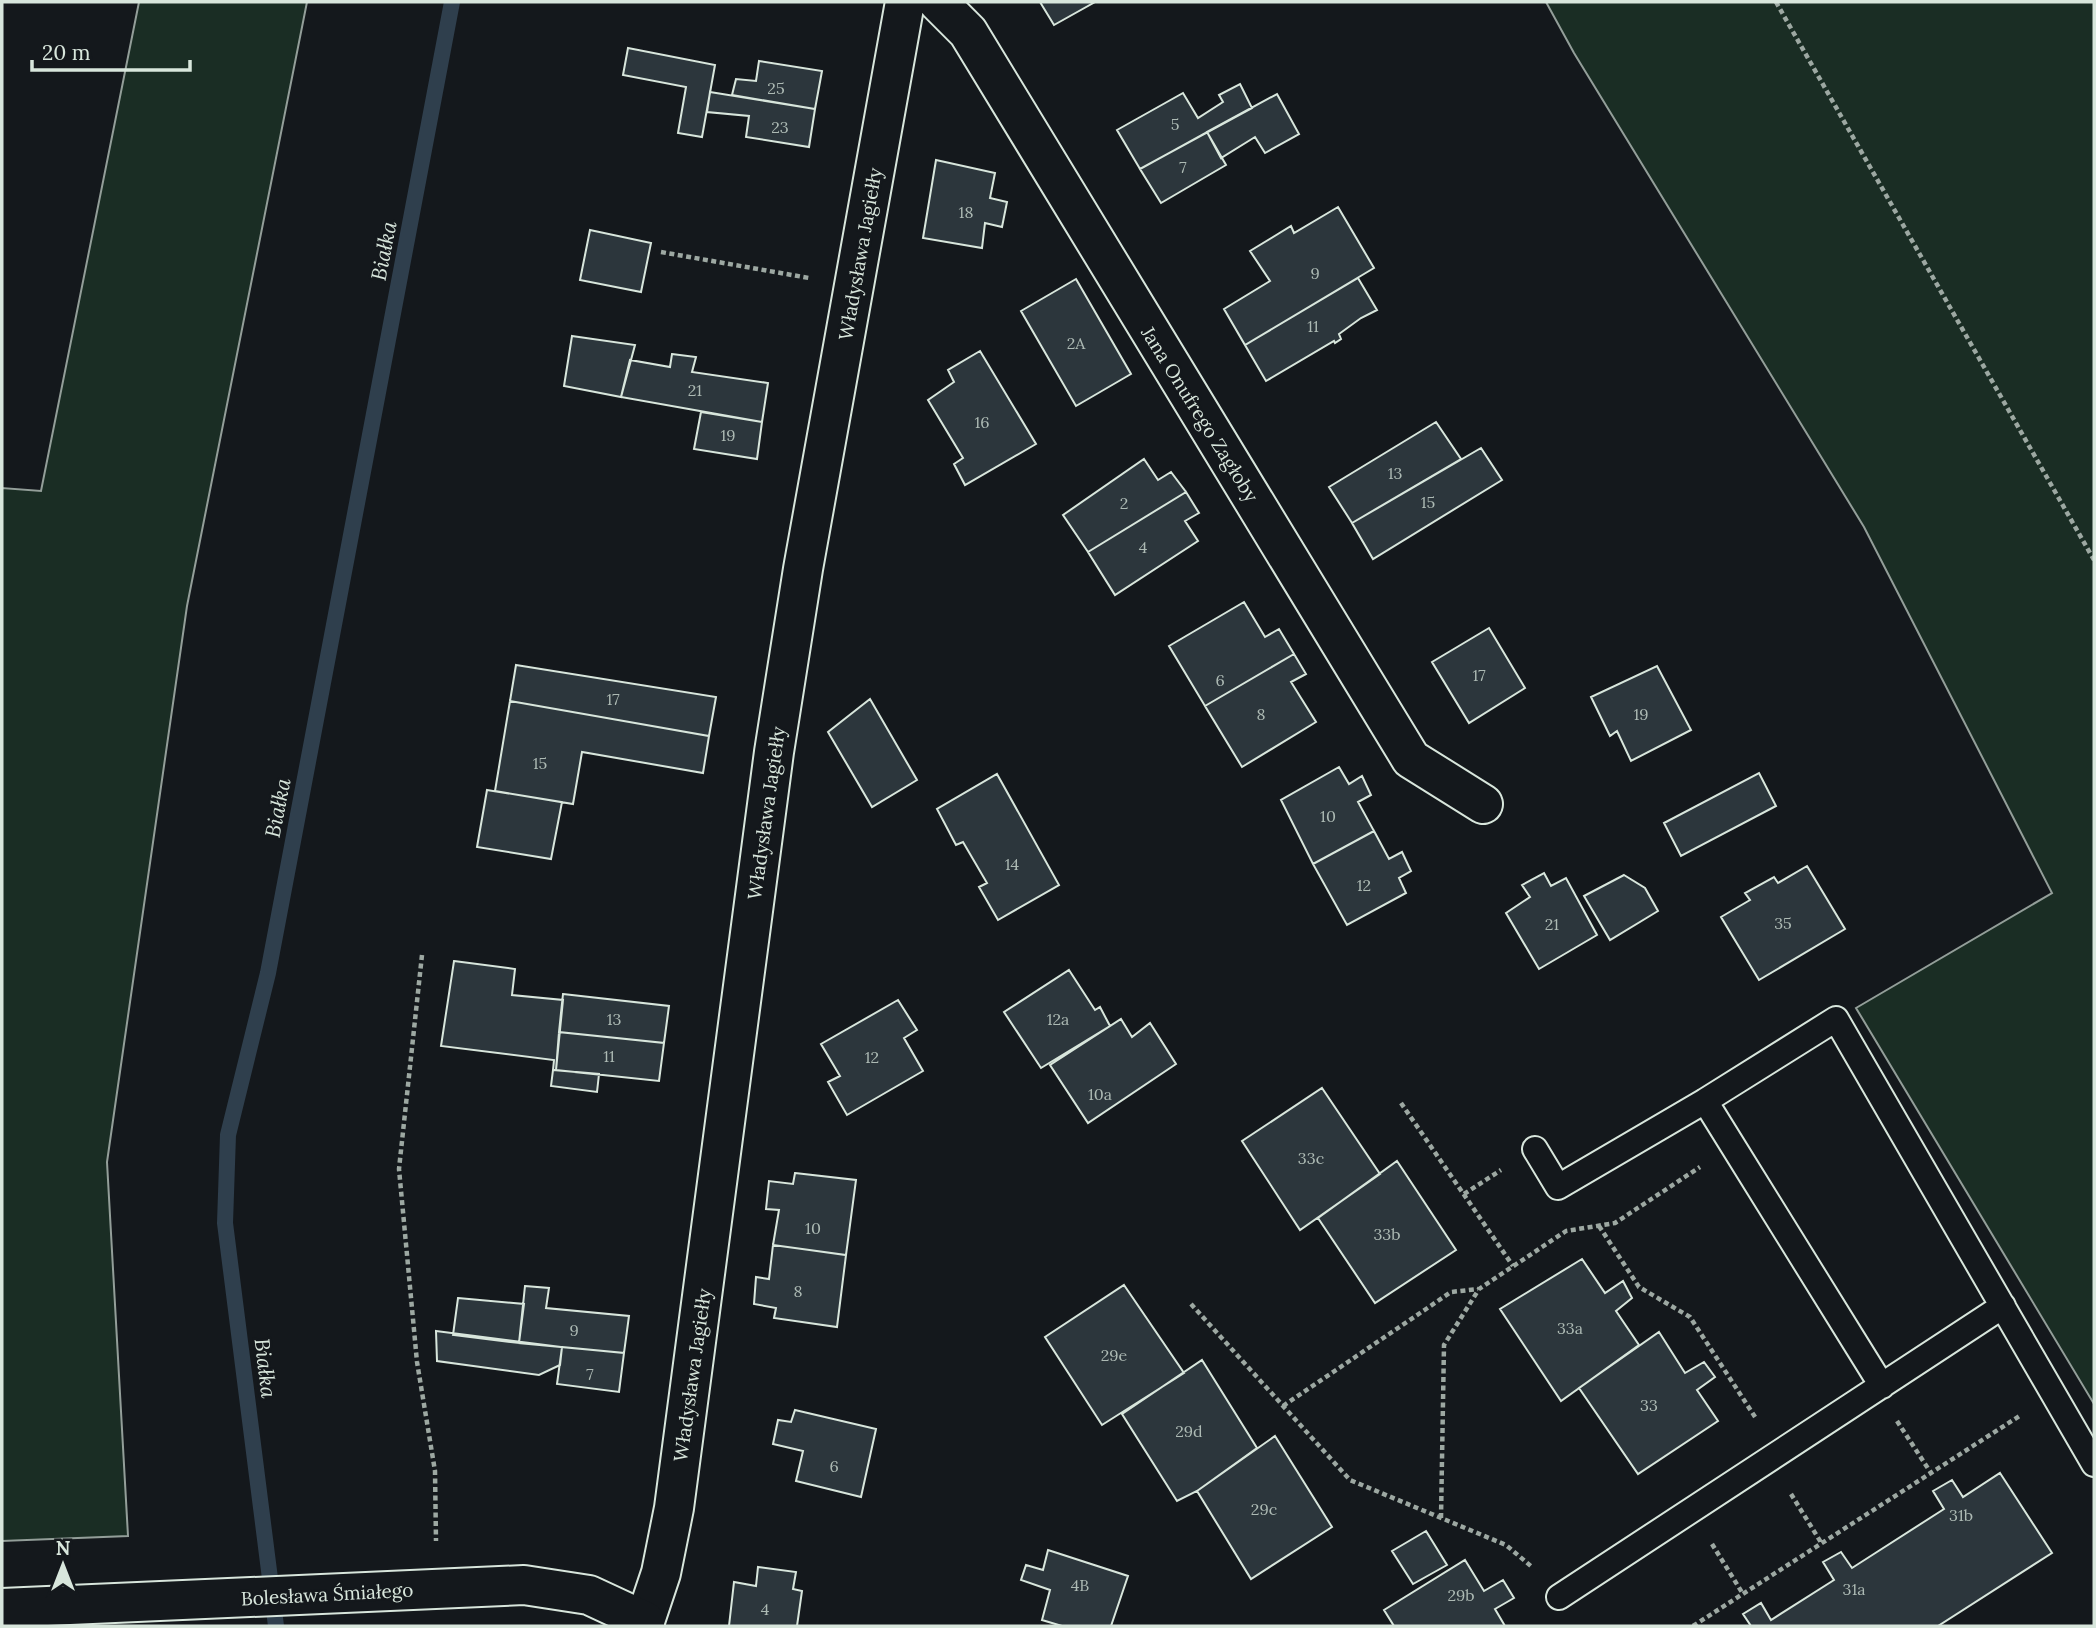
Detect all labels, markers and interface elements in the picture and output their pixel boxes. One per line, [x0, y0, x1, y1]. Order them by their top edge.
scale bar [32, 28, 189, 72]
text: 20 m [42, 39, 91, 66]
house number: 25 [767, 78, 785, 98]
house number: 5 [1171, 114, 1179, 134]
house number: 23 [771, 117, 789, 137]
house number: 7 [1179, 157, 1187, 177]
street label: Władysława Jagiełły [833, 166, 887, 342]
house number: 18 [959, 202, 973, 222]
water label: Białka [365, 218, 403, 283]
house number: 9 [1310, 263, 1320, 283]
house number: 11 [1307, 316, 1319, 336]
street label: Jana Onufrego Zagłoby [1136, 321, 1264, 506]
house number: 2A [1067, 333, 1086, 353]
house number: 21 [688, 380, 702, 400]
house number: 16 [974, 412, 990, 432]
house number: 19 [720, 425, 736, 445]
house number: 13 [1388, 463, 1402, 483]
house number: 15 [1421, 492, 1435, 512]
house number: 2 [1120, 493, 1128, 513]
house number: 4 [1139, 537, 1148, 557]
house number: 17 [1472, 665, 1486, 685]
house number: 6 [1215, 670, 1225, 690]
house number: 17 [606, 689, 620, 709]
house number: 8 [1257, 704, 1266, 724]
house number: 19 [1633, 704, 1649, 724]
street label: Władysława Jagiełły [742, 725, 790, 901]
house number: 15 [533, 753, 547, 773]
water label: Białka [259, 775, 297, 840]
house number: 10 [1320, 806, 1336, 826]
house number: 14 [1005, 854, 1020, 874]
house number: 12 [1357, 875, 1371, 895]
house number: 35 [1774, 913, 1792, 933]
house number: 21 [1545, 914, 1559, 934]
house number: 13 [607, 1009, 621, 1029]
house number: 12a [1047, 1009, 1069, 1029]
house number: 11 [603, 1046, 615, 1066]
house number: 12 [865, 1047, 879, 1067]
house number: 10a [1088, 1084, 1112, 1104]
house number: 33c [1298, 1148, 1324, 1168]
house number: 10 [805, 1218, 821, 1238]
house number: 33b [1373, 1224, 1401, 1244]
house number: 8 [794, 1281, 803, 1301]
street label: Władysława Jagiełły [668, 1287, 716, 1463]
house number: 33a [1557, 1318, 1583, 1338]
house number: 9 [569, 1320, 579, 1340]
water label: Białka [248, 1337, 283, 1400]
house number: 29e [1101, 1345, 1128, 1365]
house number: 7 [586, 1364, 594, 1384]
house number: 33 [1640, 1395, 1658, 1415]
house number: 29d [1175, 1421, 1203, 1441]
house number: 6 [829, 1456, 839, 1476]
house number: 29c [1251, 1499, 1277, 1519]
house number: 31b [1949, 1505, 1973, 1525]
north arrow [28, 1530, 98, 1600]
text: N [56, 1536, 71, 1560]
house number: 4B [1071, 1575, 1089, 1595]
street label: Bolesława Śmiałego [240, 1577, 414, 1611]
house number: 31a [1843, 1579, 1866, 1599]
house number: 29b [1447, 1585, 1475, 1605]
house number: 4 [761, 1599, 770, 1619]

